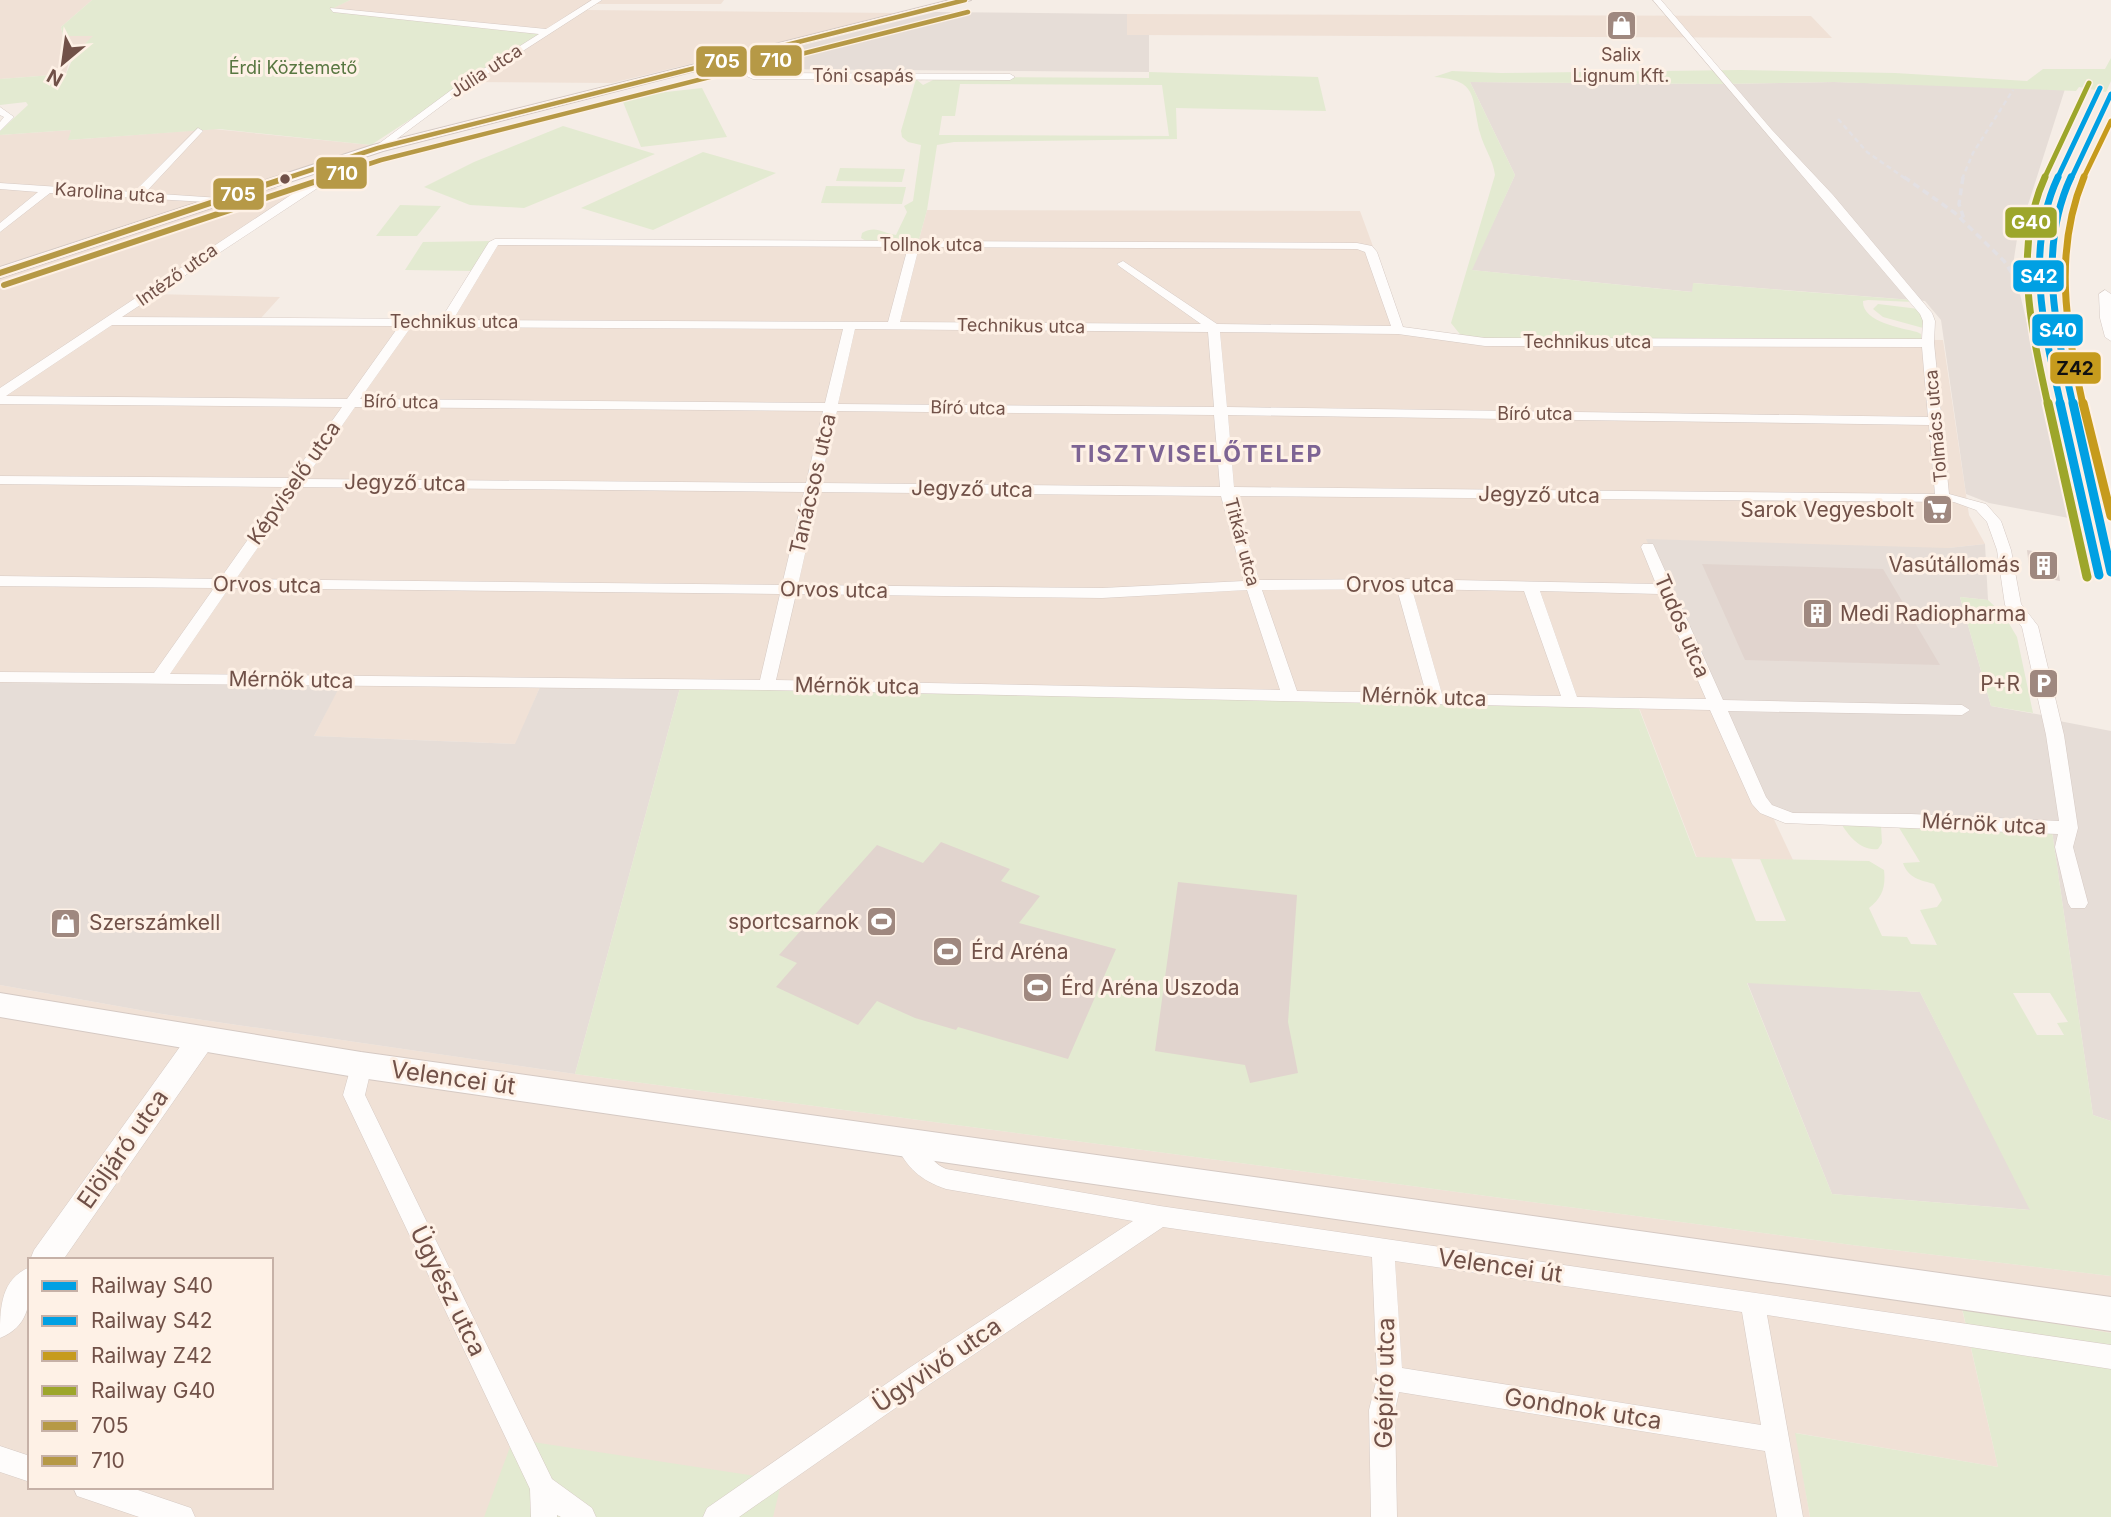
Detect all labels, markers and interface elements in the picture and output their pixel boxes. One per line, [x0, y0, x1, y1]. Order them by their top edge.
shop icon: Salix Lignum Kft. [1604, 8, 1638, 42]
north arrow [28, 28, 98, 98]
street label: Júlia utca [446, 40, 526, 102]
line badge: 710 [749, 44, 803, 77]
place label: Salix Lignum Kft. [1573, 44, 1669, 86]
line badge: 705 [695, 45, 748, 78]
text: 710 [760, 49, 792, 72]
text: 705 [704, 50, 740, 73]
park label: Érdi Köztemető [229, 56, 357, 78]
text: N [43, 64, 67, 91]
street label: Tóni csapás [812, 65, 914, 86]
line badge: 710 [315, 156, 368, 190]
text: 710 [326, 162, 358, 185]
unlabelled marker [278, 172, 292, 186]
line badge: 705 [212, 177, 265, 211]
street label: Karolina utca [54, 178, 166, 207]
text: 705 [220, 183, 256, 206]
line badge: G40 [2004, 206, 2058, 239]
text: G40 [2011, 211, 2051, 234]
street label: Tollnok utca [879, 234, 983, 255]
street label: Intéző utca [132, 239, 221, 310]
line badge: S42 [2012, 259, 2065, 293]
text: S42 [2020, 265, 2058, 288]
street label: Technikus utca [390, 311, 518, 332]
line badge: S40 [2031, 313, 2084, 347]
street label: Technikus utca [957, 314, 1086, 337]
text: S40 [2039, 319, 2077, 342]
street label: Technikus utca [1523, 331, 1651, 352]
line badge: Z42 [2049, 351, 2102, 385]
text: Z42 [2056, 357, 2094, 380]
street label: Tolmács utca [1920, 369, 1951, 483]
street label: Bíró utca [363, 390, 439, 413]
street label: Bíró utca [930, 396, 1006, 419]
street label: Bíró utca [1497, 403, 1573, 424]
street label: Tanácsos utca [784, 411, 841, 557]
street label: Képviselő utca [242, 416, 345, 549]
district label: TISZTVISELŐTELEP [1071, 440, 1323, 468]
street label: Jegyző utca [344, 469, 466, 496]
street label: Jegyző utca [911, 475, 1033, 502]
street label: Jegyző utca [1478, 481, 1600, 508]
supermarket icon: Sarok Vegyesbolt [1920, 493, 1954, 527]
street label: Titkár utca [1221, 495, 1264, 588]
place label: Sarok Vegyesbolt [1740, 497, 1914, 522]
building icon: Vasútállomás [2026, 548, 2060, 582]
place label: Vasútállomás [1888, 552, 2020, 577]
street label: Tudós utca [1649, 570, 1715, 681]
street label: Orvos utca [213, 571, 321, 598]
street label: Orvos utca [1346, 572, 1454, 597]
street label: Orvos utca [780, 576, 888, 603]
building icon: Medi Radiopharma [1800, 597, 1834, 631]
place label: Medi Radiopharma [1840, 601, 2026, 626]
street label: Mérnök utca [228, 666, 354, 693]
parking icon: P+R [2026, 667, 2060, 701]
place label: P+R [1980, 671, 2020, 696]
street label: Mérnök utca [794, 672, 920, 699]
street label: Mérnök utca [1361, 682, 1487, 711]
street label: Mérnök utca [1921, 808, 2047, 839]
sports icon: sportcsarnok [865, 905, 899, 939]
shop icon: Szerszámkell [49, 906, 83, 940]
place label: sportcsarnok [728, 909, 859, 934]
place label: Szerszámkell [89, 910, 220, 935]
sports icon: Érd Aréna [931, 935, 965, 969]
place label: Érd Aréna [971, 938, 1068, 964]
sports icon: Érd Aréna Uszoda [1021, 971, 1055, 1005]
place label: Érd Aréna Uszoda [1061, 974, 1240, 1000]
street label: Velencei út [389, 1054, 517, 1101]
street label: Elöljáró utca [71, 1084, 174, 1214]
street label: Ügyész utca [404, 1221, 492, 1361]
street label: Velencei út [1436, 1242, 1564, 1289]
legend [28, 1258, 273, 1489]
text: Railway S40 [91, 1273, 213, 1298]
text: Railway S42 [91, 1308, 213, 1333]
street label: Ügyvivő utca [867, 1311, 1006, 1418]
street label: Gépíró utca [1369, 1317, 1400, 1449]
text: Railway Z42 [91, 1343, 212, 1368]
text: Railway G40 [91, 1378, 215, 1403]
street label: Gondnok utca [1502, 1382, 1664, 1435]
text: 705 [91, 1413, 129, 1438]
text: 710 [91, 1448, 125, 1473]

